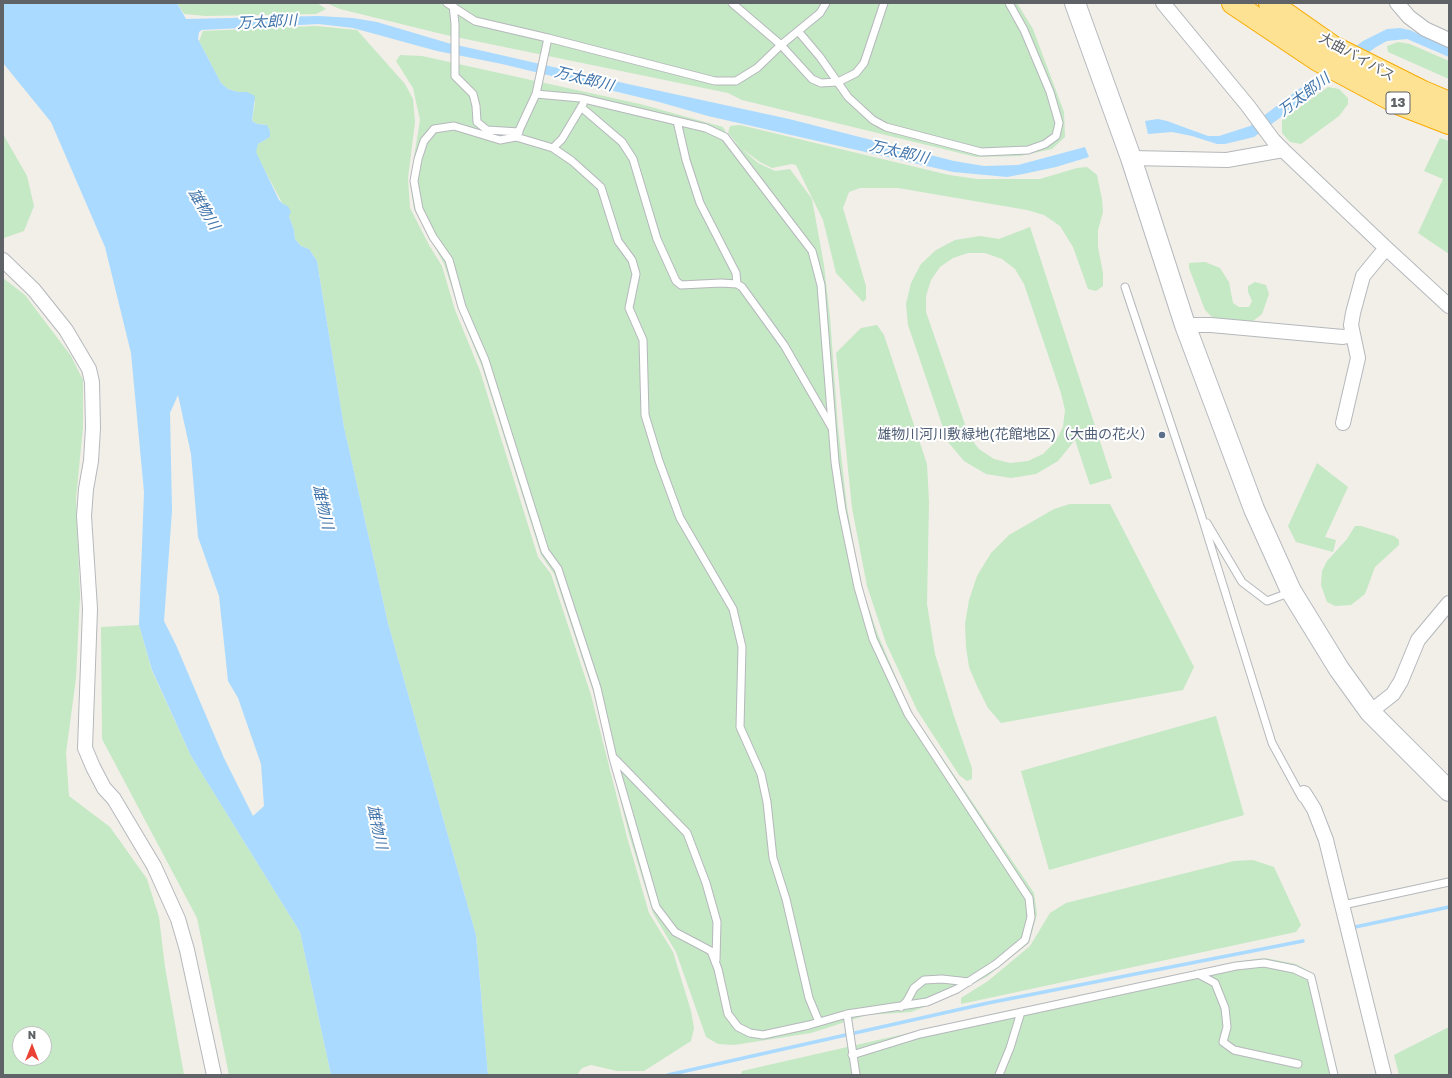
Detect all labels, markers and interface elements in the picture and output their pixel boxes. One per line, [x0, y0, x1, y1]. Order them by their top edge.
water label: 万太郎川 [237, 11, 297, 33]
street label: 大曲バイパス [1316, 29, 1398, 85]
water label: 万太郎川 [553, 63, 615, 95]
water label: 万太郎川 [1275, 70, 1333, 120]
road number: 13 [1386, 92, 1410, 114]
water label: 万太郎川 [868, 136, 930, 168]
water label: 雄物川 [185, 185, 223, 233]
place label: 雄物川河川敷緑地(花館地区)（大曲の花火） [877, 427, 1154, 443]
marker: 雄物川河川敷緑地(花館地区)（大曲の花火） [1157, 430, 1167, 440]
water label: 雄物川 [309, 483, 337, 531]
water label: 雄物川 [364, 803, 390, 851]
north arrow [12, 1026, 52, 1066]
text: N [28, 1028, 36, 1041]

